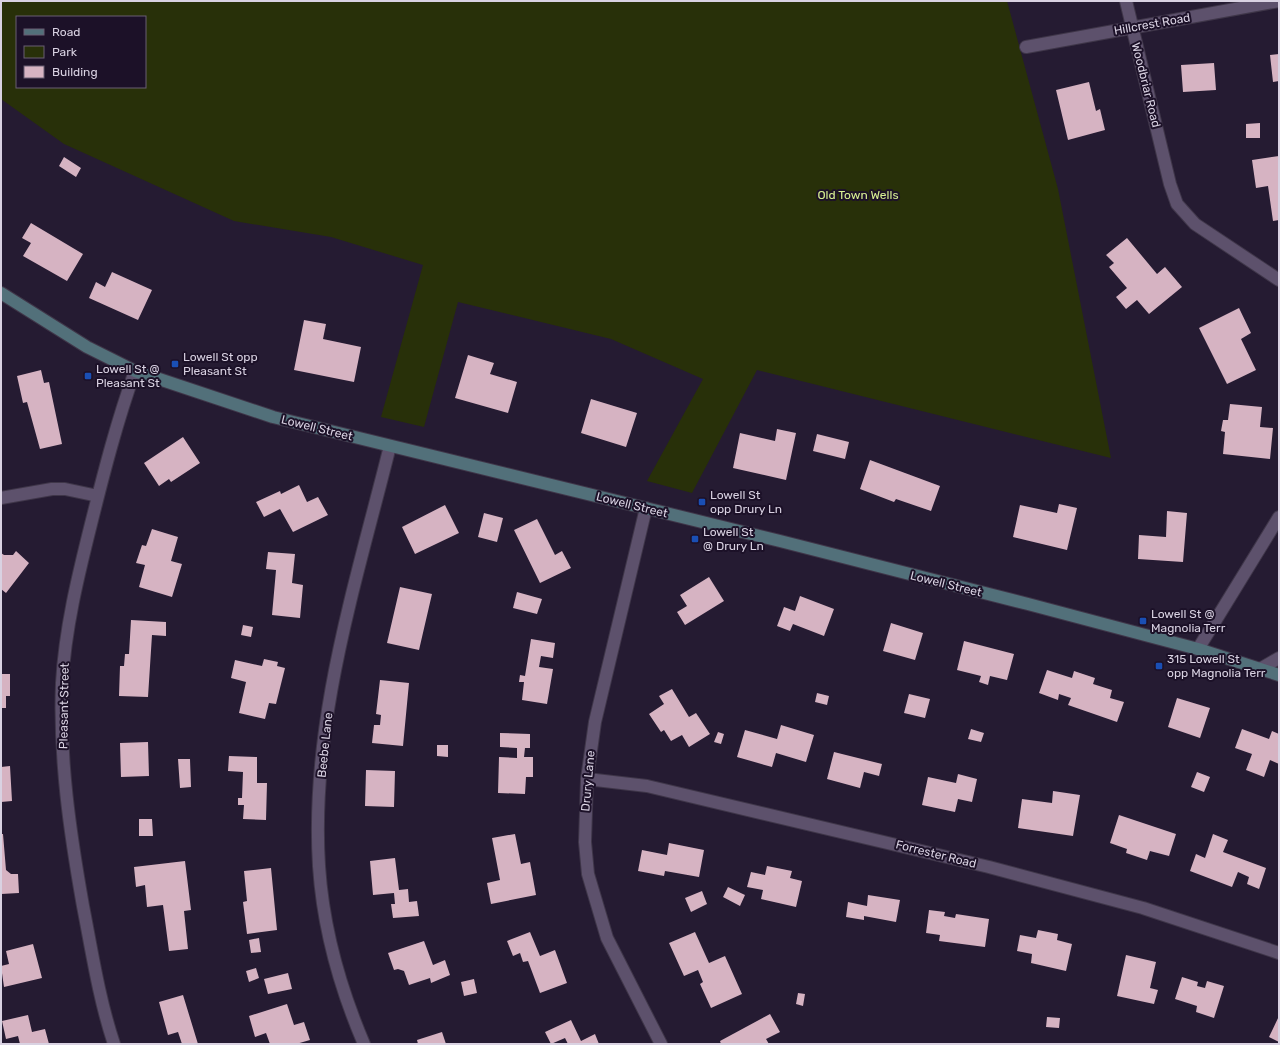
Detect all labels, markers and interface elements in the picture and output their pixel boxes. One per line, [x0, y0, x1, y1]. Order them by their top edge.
street label: Hillcrest Road [1113, 10, 1191, 38]
legend [16, 16, 146, 88]
text: Road [52, 25, 80, 39]
street label: Woodbriar Road [1129, 41, 1163, 129]
text: Park [52, 45, 78, 59]
text: Building [52, 65, 98, 79]
park label: Old Town Wells [817, 188, 899, 202]
place label: Lowell St opp Pleasant St [183, 350, 258, 378]
marker: Lowell St opp Pleasant St [170, 359, 180, 369]
place label: Lowell St @ Pleasant St [96, 362, 160, 390]
marker: Lowell St @ Pleasant St [83, 371, 93, 381]
street label: Lowell Street [280, 412, 354, 444]
place label: Lowell St opp Drury Ln [710, 488, 782, 516]
street label: Lowell Street [595, 489, 669, 521]
marker: Lowell St opp Drury Ln [697, 497, 707, 507]
place label: Lowell St @ Drury Ln [703, 525, 764, 553]
marker: Lowell St @ Drury Ln [690, 534, 700, 544]
street label: Lowell Street [909, 568, 983, 600]
place label: Lowell St @ Magnolia Terr [1151, 607, 1226, 635]
marker: Lowell St @ Magnolia Terr [1138, 616, 1148, 626]
place label: 315 Lowell St opp Magnolia Terr [1167, 652, 1266, 680]
marker: 315 Lowell St opp Magnolia Terr [1154, 661, 1164, 671]
street label: Pleasant Street [56, 662, 72, 749]
street label: Beebe Lane [315, 711, 335, 778]
street label: Drury Lane [578, 750, 598, 812]
street label: Forrester Road [894, 837, 978, 871]

